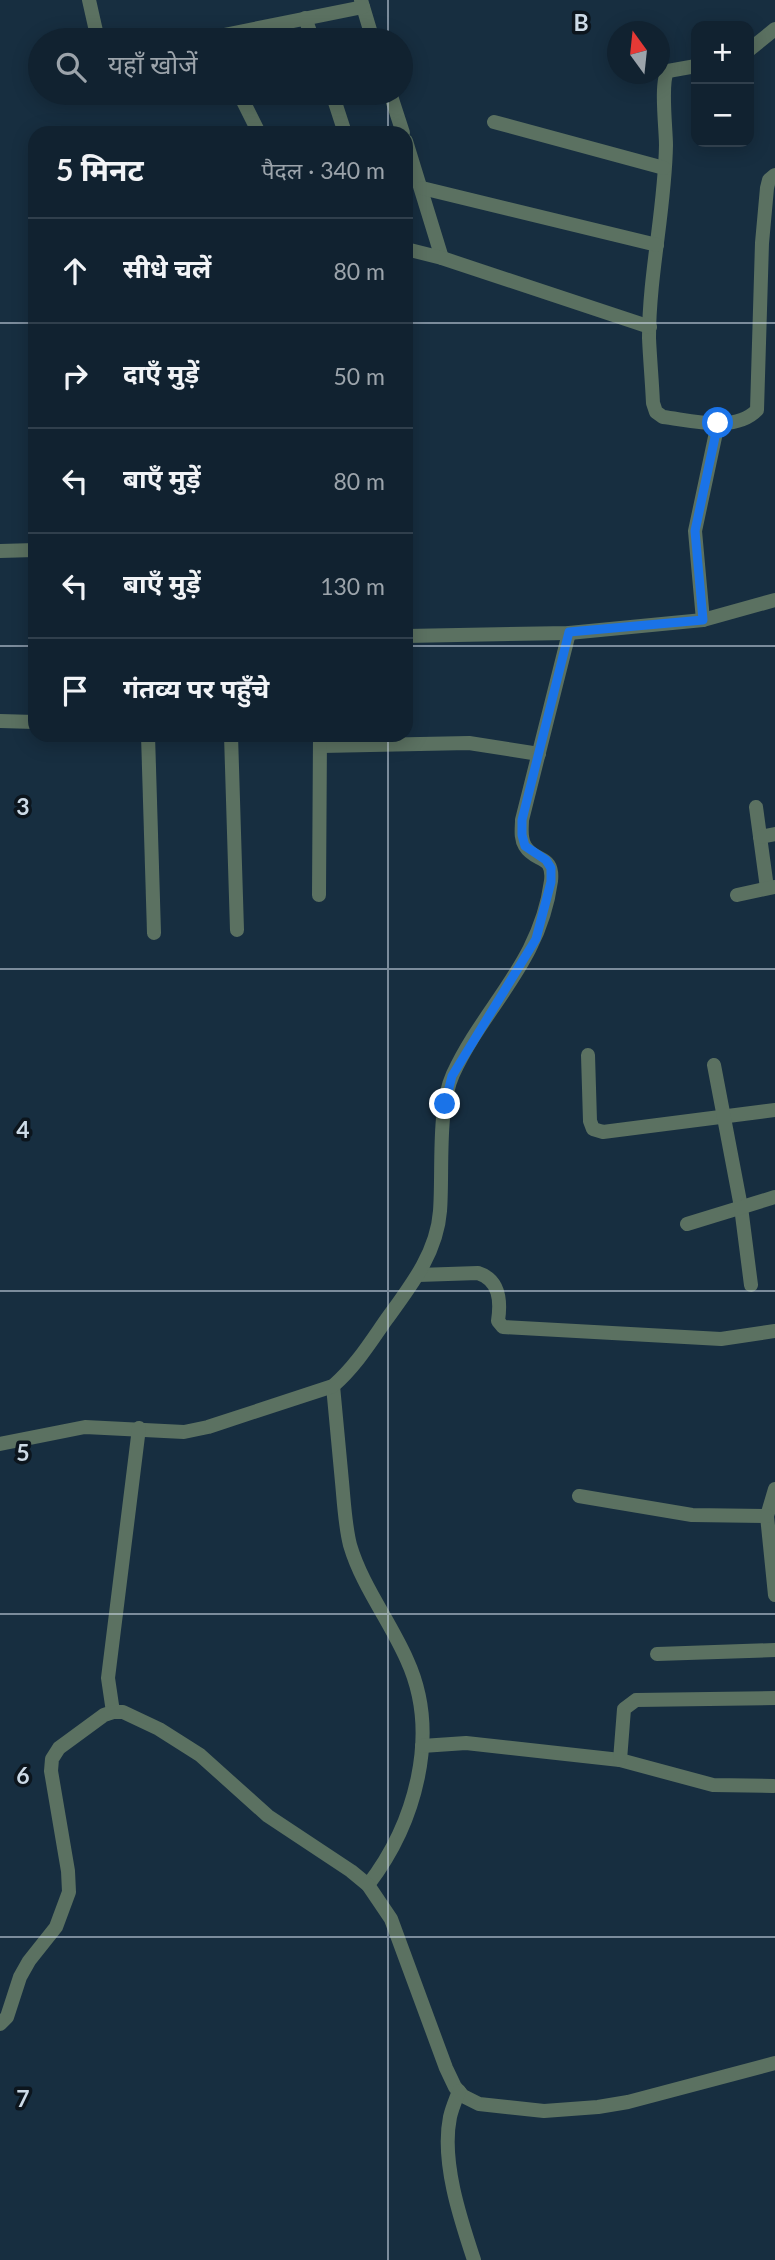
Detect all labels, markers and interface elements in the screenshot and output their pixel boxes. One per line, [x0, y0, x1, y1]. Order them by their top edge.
text: B [573, 8, 589, 36]
north arrow [607, 21, 670, 84]
map controls [691, 21, 754, 147]
button: + [691, 21, 754, 84]
search box [28, 28, 413, 105]
icon: search [52, 48, 90, 86]
text: यहाँ खोजें [108, 48, 198, 80]
button: − [691, 84, 754, 147]
text: 5 मिनट [56, 151, 144, 187]
text: पैदल · 340 m [262, 156, 385, 184]
icon: ahead [56, 252, 94, 290]
text: सीधे चलें [123, 252, 211, 284]
text: 80 m [334, 257, 385, 285]
icon: right [56, 357, 94, 395]
text: दाएँ मुड़ें [123, 357, 199, 389]
text: 50 m [334, 362, 385, 390]
route start [702, 407, 733, 438]
icon: left [56, 462, 94, 500]
text: बाएँ मुड़ें [123, 462, 201, 494]
text: 80 m [334, 467, 385, 495]
icon: left [56, 567, 94, 605]
text: बाएँ मुड़ें [123, 567, 201, 599]
text: 130 m [320, 572, 385, 600]
icon: arrive [56, 672, 94, 710]
text: गंतव्य पर पहुँचे [123, 672, 269, 704]
text: 3 [16, 792, 30, 820]
route end [429, 1088, 460, 1119]
text: 4 [16, 1115, 30, 1143]
text: 5 [16, 1438, 30, 1466]
text: 6 [16, 1761, 30, 1789]
text: 7 [16, 2084, 30, 2112]

